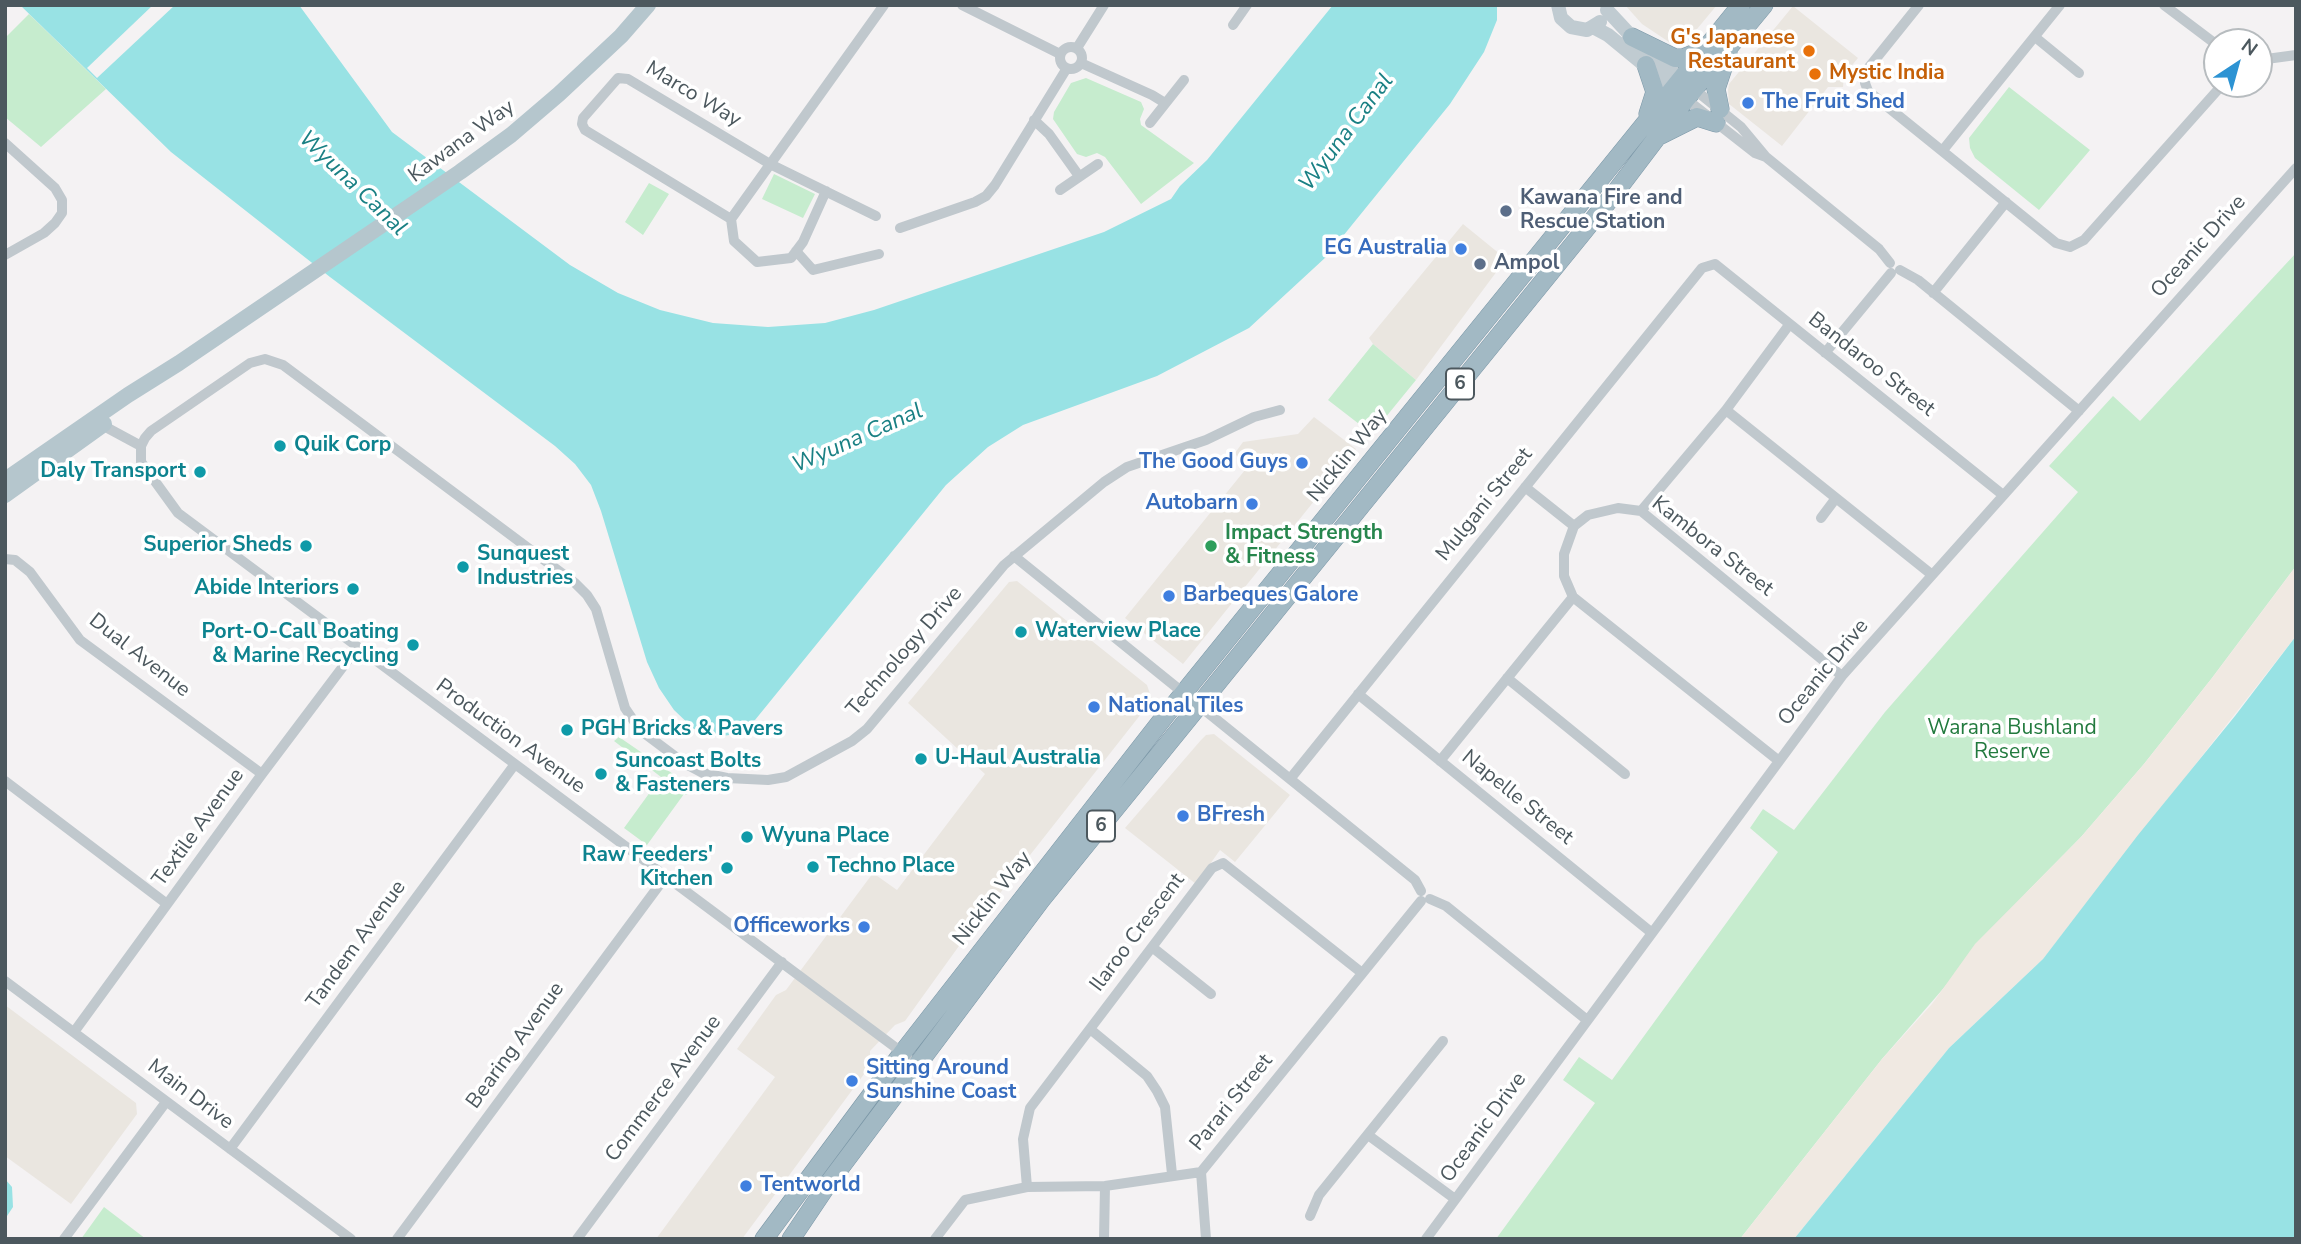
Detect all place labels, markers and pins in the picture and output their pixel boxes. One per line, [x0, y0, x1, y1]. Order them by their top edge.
place label: G's Japanese Restaurant [1670, 26, 1795, 76]
marker: G's Japanese Restaurant [1801, 43, 1817, 59]
place label: Mystic India [1829, 61, 1945, 87]
marker: Mystic India [1807, 66, 1823, 82]
place label: The Fruit Shed [1762, 90, 1905, 116]
marker: The Fruit Shed [1740, 95, 1756, 111]
place label: Kawana Fire and Rescue Station [1520, 186, 1683, 236]
marker: Kawana Fire and Rescue Station [1498, 203, 1514, 219]
place label: EG Australia [1324, 236, 1447, 262]
marker: EG Australia [1453, 241, 1469, 257]
place label: Ampol [1494, 251, 1559, 277]
marker: Ampol [1472, 256, 1488, 272]
place label: Quik Corp [294, 433, 391, 459]
marker: Quik Corp [272, 438, 288, 454]
place label: The Good Guys [1139, 450, 1288, 476]
marker: The Good Guys [1294, 455, 1310, 471]
place label: Daly Transport [40, 459, 186, 485]
marker: Daly Transport [192, 464, 208, 480]
place label: Autobarn [1146, 491, 1238, 517]
marker: Autobarn [1244, 496, 1260, 512]
place label: Impact Strength & Fitness [1225, 521, 1383, 571]
place label: Superior Sheds [143, 533, 292, 559]
marker: Superior Sheds [298, 538, 314, 554]
marker: Impact Strength & Fitness [1203, 538, 1219, 554]
place label: Sunquest Industries [477, 542, 573, 592]
marker: Sunquest Industries [455, 559, 471, 575]
place label: Abide Interiors [194, 576, 339, 602]
marker: Abide Interiors [345, 581, 361, 597]
place label: Barbeques Galore [1183, 583, 1358, 609]
marker: Barbeques Galore [1161, 588, 1177, 604]
place label: Waterview Place [1035, 619, 1201, 645]
place label: Port-O-Call Boating & Marine Recycling [201, 620, 399, 670]
marker: Waterview Place [1013, 624, 1029, 640]
marker: Port-O-Call Boating & Marine Recycling [405, 637, 421, 653]
place label: National Tiles [1108, 694, 1243, 720]
marker: National Tiles [1086, 699, 1102, 715]
place label: PGH Bricks & Pavers [581, 717, 783, 743]
marker: PGH Bricks & Pavers [559, 722, 575, 738]
place label: U-Haul Australia [935, 746, 1101, 772]
place label: Suncoast Bolts & Fasteners [615, 749, 761, 799]
marker: U-Haul Australia [913, 751, 929, 767]
marker: Suncoast Bolts & Fasteners [593, 766, 609, 782]
place label: BFresh [1197, 803, 1265, 829]
marker: BFresh [1175, 808, 1191, 824]
place label: Wyuna Place [761, 824, 889, 850]
marker: Wyuna Place [739, 829, 755, 845]
place label: Raw Feeders' Kitchen [582, 843, 713, 893]
place label: Techno Place [827, 854, 955, 880]
marker: Techno Place [805, 859, 821, 875]
marker: Raw Feeders' Kitchen [719, 860, 735, 876]
place label: Officeworks [733, 914, 850, 940]
marker: Officeworks [856, 919, 872, 935]
place label: Sitting Around Sunshine Coast [866, 1056, 1016, 1106]
marker: Sitting Around Sunshine Coast [844, 1073, 860, 1089]
place label: Tentworld [760, 1173, 861, 1199]
marker: Tentworld [738, 1178, 754, 1194]

